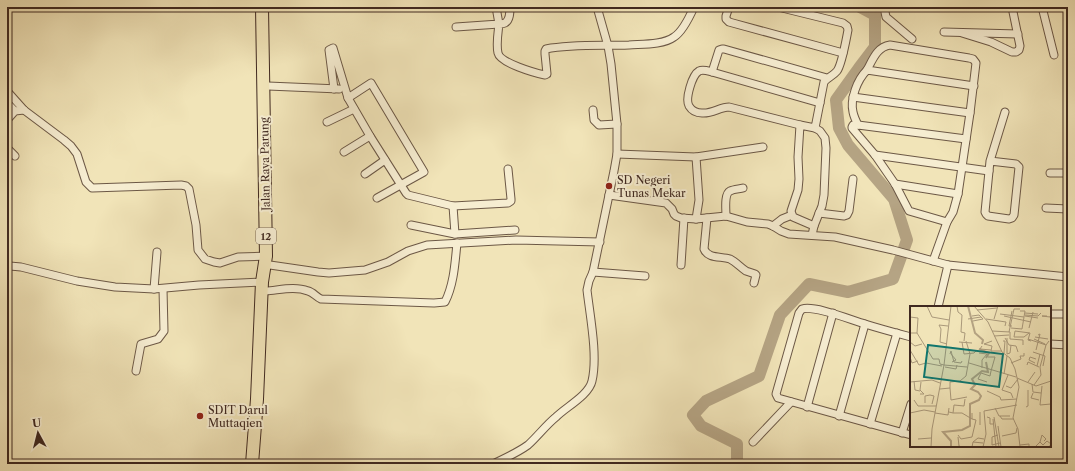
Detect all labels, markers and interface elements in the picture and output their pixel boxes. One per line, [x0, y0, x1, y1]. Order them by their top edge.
street label: Jalan Raya Parung [257, 117, 273, 213]
place label: SD Negeri Tunas Mekar [617, 173, 686, 200]
marker: SD Negeri Tunas Mekar [604, 181, 614, 191]
road number: 12 [256, 228, 276, 244]
inset map [910, 306, 1051, 447]
place label: SDIT Darul Muttaqien [208, 403, 269, 430]
marker: SDIT Darul Muttaqien [195, 411, 205, 421]
north arrow [18, 413, 58, 453]
text: U [31, 416, 42, 431]

